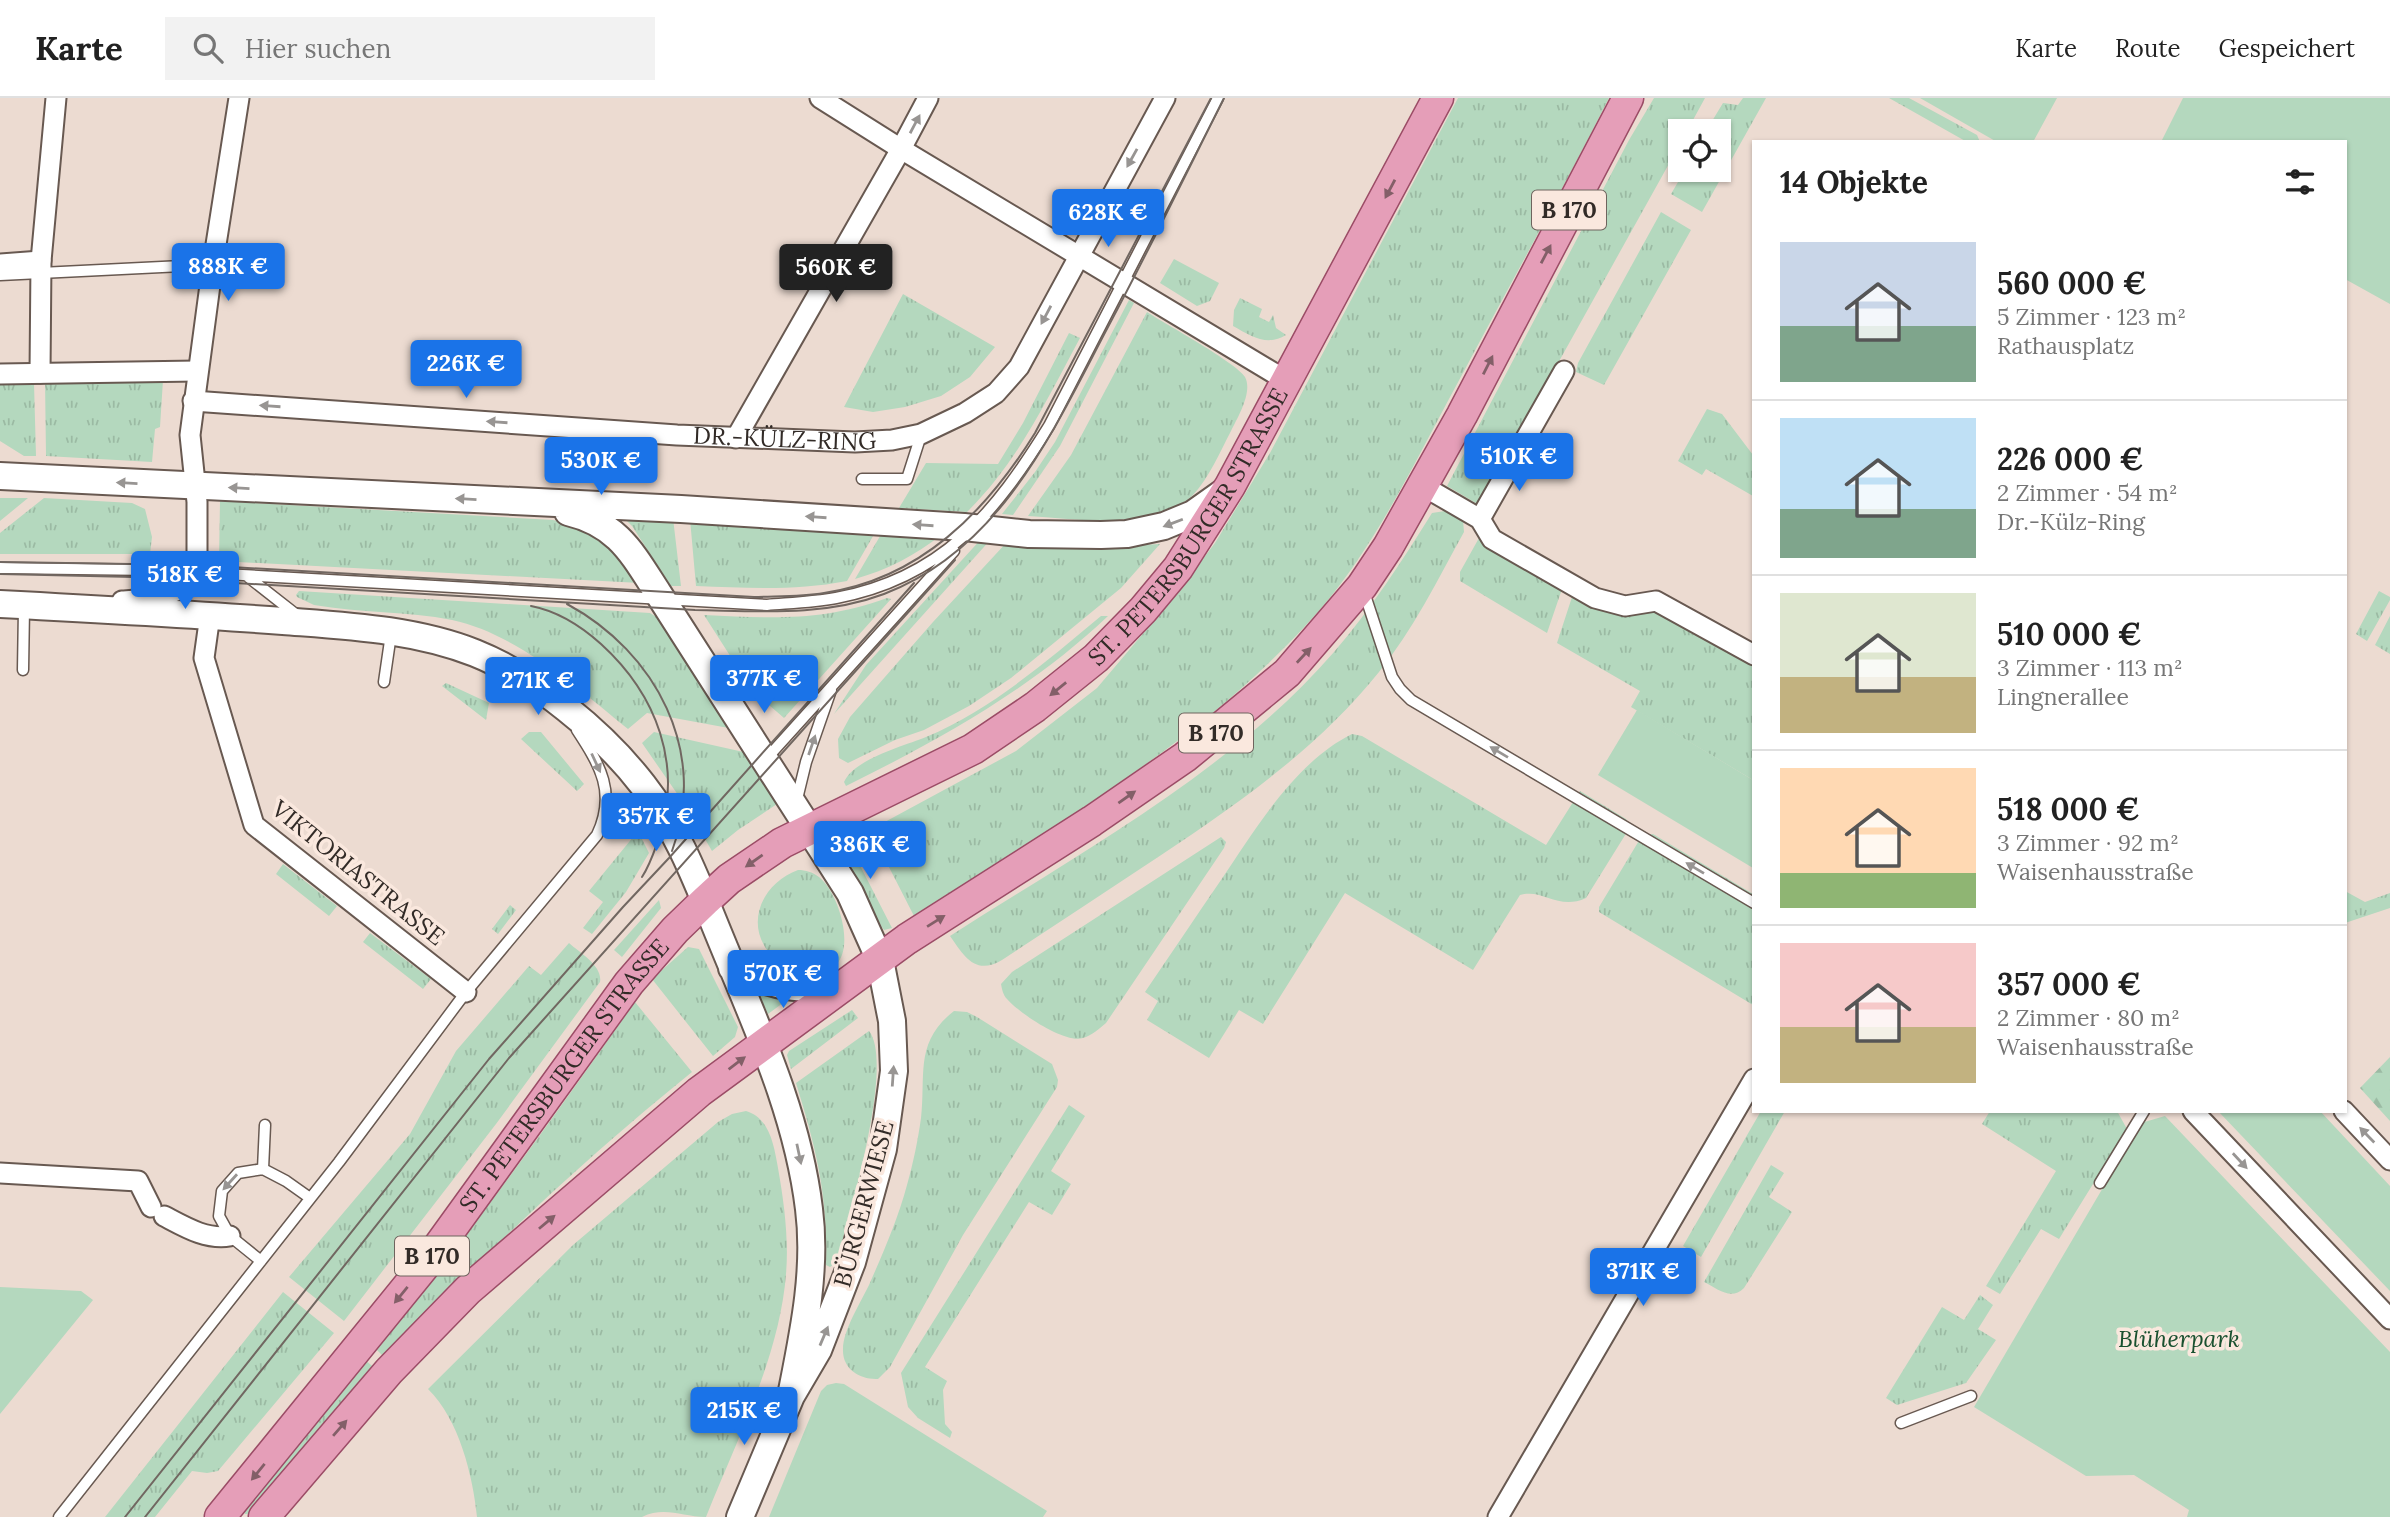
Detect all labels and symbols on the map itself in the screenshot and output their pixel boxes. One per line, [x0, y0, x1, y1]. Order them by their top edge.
one-way arrow [909, 114, 921, 134]
one-way arrow [1126, 148, 1138, 167]
one-way arrow [1384, 179, 1396, 199]
pin: 628K € [1051, 190, 1165, 249]
road number: B 170 [1532, 190, 1606, 230]
pin: 888K € [171, 244, 285, 303]
pin: 560K € [779, 244, 893, 304]
one-way arrow [1540, 244, 1552, 263]
one-way arrow [1040, 306, 1052, 325]
pin: 226K € [409, 341, 523, 400]
one-way arrow [1482, 354, 1494, 374]
street label: ST. PETERSBURGER STRASSE [1081, 382, 1295, 672]
one-way arrow [259, 400, 281, 411]
one-way arrow [486, 416, 508, 427]
street label: DR.-KÜLZ-RING [692, 420, 877, 457]
pin: 510K € [1462, 434, 1576, 493]
pin: 530K € [544, 438, 658, 497]
one-way arrow [116, 477, 138, 488]
one-way arrow [228, 482, 250, 493]
one-way arrow [455, 494, 477, 505]
one-way arrow [805, 512, 827, 523]
one-way arrow [1163, 517, 1184, 528]
one-way arrow [912, 519, 934, 530]
pin: 518K € [128, 552, 242, 611]
one-way arrow [1295, 647, 1311, 664]
pin: 377K € [707, 656, 821, 715]
pin: 271K € [481, 658, 595, 717]
one-way arrow [1050, 681, 1068, 696]
road number: B 170 [1179, 713, 1253, 752]
one-way arrow [807, 734, 818, 755]
one-way arrow [1490, 746, 1509, 758]
one-way arrow [591, 752, 602, 773]
one-way arrow [1118, 790, 1136, 804]
street label: VIKTORIASTRASSE [264, 792, 451, 952]
pin: 357K € [599, 794, 713, 853]
pin: 386K € [813, 822, 927, 881]
one-way arrow [745, 854, 763, 868]
one-way arrow [1685, 862, 1704, 875]
one-way arrow [926, 914, 945, 927]
street label: ST. PETERSBURGER STRASSE [452, 932, 676, 1218]
pin: 570K € [726, 950, 840, 1010]
one-way arrow [728, 1055, 746, 1070]
one-way arrow [888, 1065, 899, 1087]
street label: BÜRGERWIESE [826, 1117, 901, 1291]
one-way arrow [2358, 1127, 2375, 1144]
one-way arrow [794, 1143, 805, 1165]
one-way arrow [2232, 1152, 2248, 1169]
one-way arrow [222, 1173, 238, 1191]
one-way arrow [538, 1214, 556, 1229]
road number: B 170 [395, 1236, 469, 1275]
pin: 371K € [1586, 1248, 1700, 1308]
one-way arrow [394, 1286, 409, 1304]
park label: Blüherpark [2118, 1323, 2240, 1354]
one-way arrow [818, 1326, 830, 1346]
pin: 215K € [687, 1388, 801, 1447]
one-way arrow [332, 1419, 348, 1437]
one-way arrow [250, 1462, 265, 1480]

